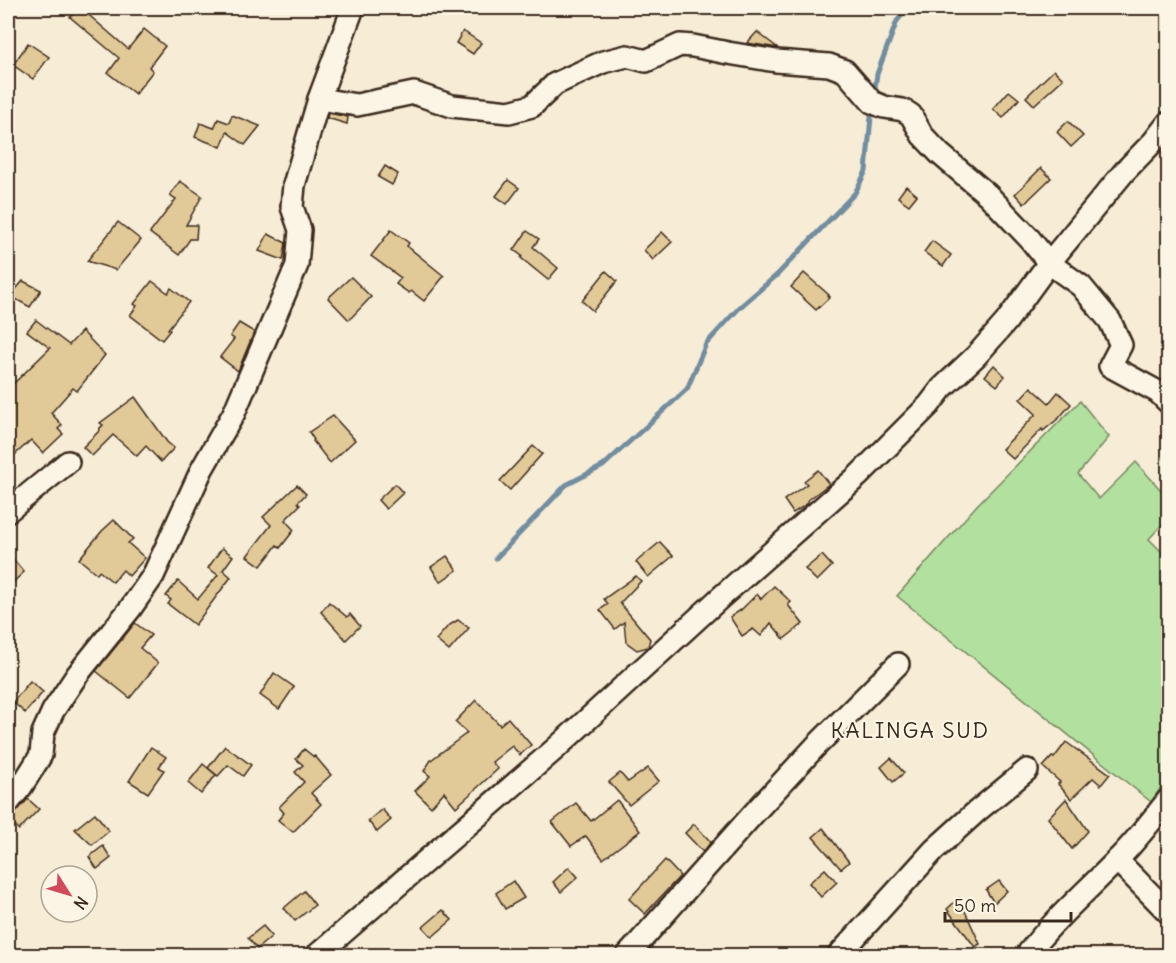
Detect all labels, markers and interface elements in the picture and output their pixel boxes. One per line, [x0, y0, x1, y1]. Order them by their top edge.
district label: KALINGA SUD [830, 716, 990, 744]
north arrow [39, 864, 99, 924]
scale bar [945, 885, 1071, 923]
text: N [70, 893, 92, 913]
text: 50 m [954, 894, 996, 917]

